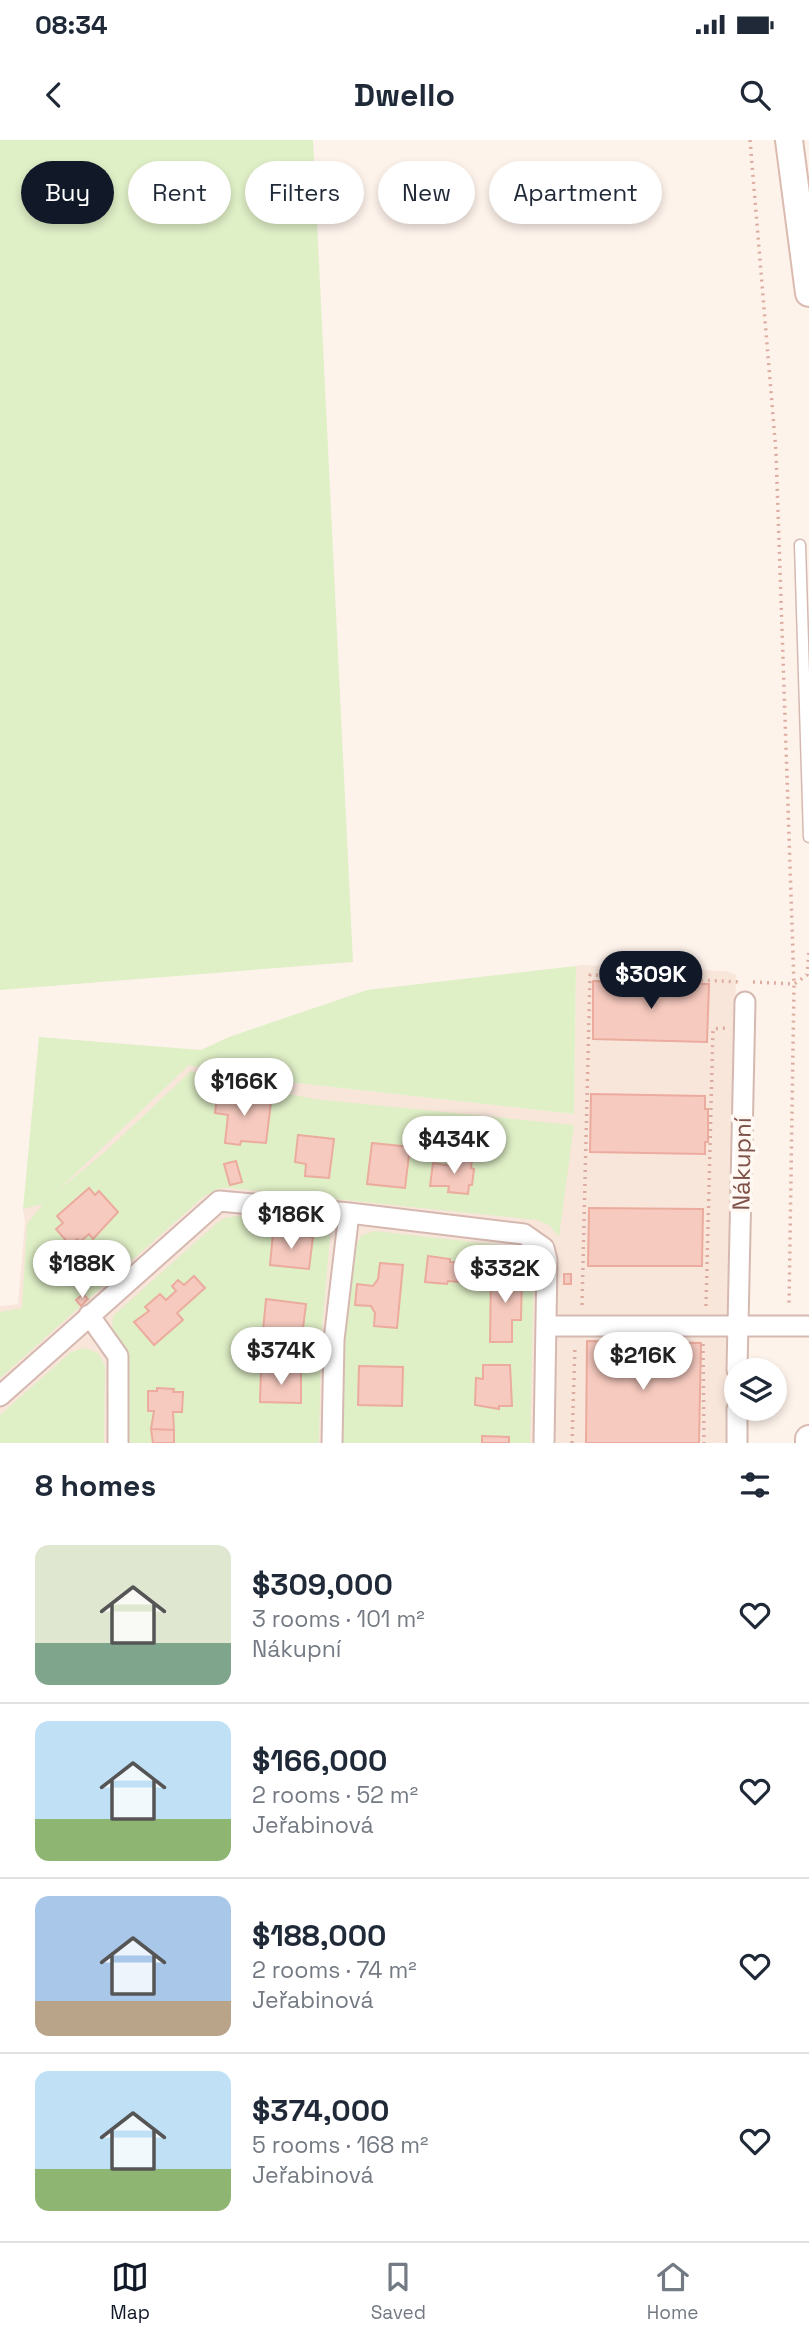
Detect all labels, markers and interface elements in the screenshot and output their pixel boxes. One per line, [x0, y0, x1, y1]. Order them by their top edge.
text: 08:34 [35, 8, 108, 42]
text: Dwello [354, 75, 455, 115]
icon: back [35, 76, 73, 114]
icon: search [736, 76, 774, 114]
chip: Buy [21, 161, 114, 224]
chip: Rent [128, 161, 231, 224]
chip: Filters [245, 161, 364, 224]
chip: New [378, 161, 475, 224]
chip: Apartment [489, 161, 662, 224]
pin: $309K [602, 952, 700, 1011]
text: $309K [615, 959, 687, 989]
pin: $166K [195, 1058, 293, 1118]
text: $166K [210, 1066, 278, 1096]
pin: $434K [405, 1116, 503, 1176]
street label: Nákupní [725, 1117, 758, 1211]
text: $434K [418, 1124, 490, 1154]
pin: $186K [242, 1192, 340, 1251]
text: $186K [258, 1199, 324, 1229]
pin: $188K [33, 1240, 131, 1300]
pin: $332K [456, 1246, 554, 1305]
text: $188K [49, 1248, 115, 1278]
text: $332K [470, 1253, 540, 1283]
pin: $374K [232, 1328, 330, 1387]
pin: $216K [594, 1332, 692, 1392]
text: $374K [247, 1335, 315, 1365]
text: $216K [610, 1340, 676, 1370]
map controls [724, 1358, 787, 1421]
button: layers [724, 1358, 787, 1421]
text: 8 homes [35, 1466, 156, 1505]
icon: filters [736, 1466, 774, 1504]
text: $309,000 [252, 1565, 393, 1604]
icon: home [91, 1573, 175, 1657]
icon: heart [736, 1596, 774, 1634]
text: 3 rooms · 101 m² [252, 1604, 425, 1634]
text: Nákupní [252, 1634, 342, 1664]
text: $166,000 [252, 1741, 388, 1780]
icon: home [91, 1749, 175, 1833]
icon: heart [736, 1772, 774, 1810]
text: 2 rooms · 52 m² [252, 1780, 418, 1810]
text: Jeřabinová [252, 1810, 374, 1840]
text: $188,000 [252, 1916, 387, 1955]
icon: home [91, 1924, 175, 2008]
icon: heart [736, 1947, 774, 1985]
text: 2 rooms · 74 m² [252, 1955, 417, 1985]
text: Jeřabinová [252, 1985, 374, 2015]
text: $374,000 [252, 2091, 390, 2130]
icon: home [91, 2099, 175, 2183]
icon: heart [736, 2122, 774, 2160]
text: 5 rooms · 168 m² [252, 2130, 429, 2160]
text: Jeřabinová [252, 2160, 374, 2190]
tab: Map [110, 2258, 150, 2325]
tab: Saved [371, 2258, 426, 2325]
tab: Home [647, 2258, 699, 2325]

